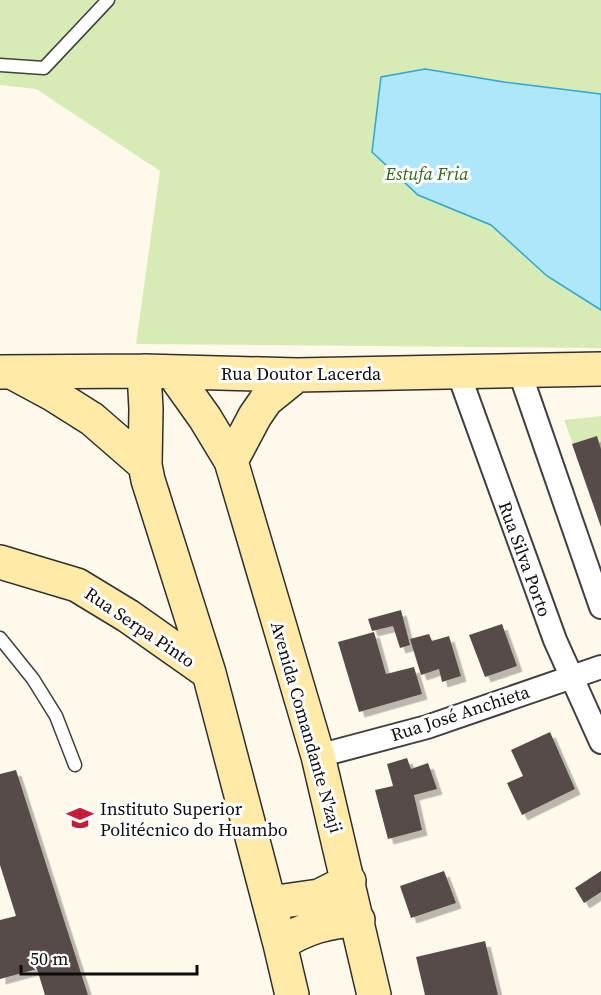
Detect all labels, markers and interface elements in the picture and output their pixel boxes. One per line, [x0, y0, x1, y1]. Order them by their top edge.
park label: Estufa Fria [384, 161, 469, 186]
street label: Rua Doutor Lacerda [221, 361, 382, 386]
street label: Rua Silva Porto [493, 498, 557, 620]
street label: Rua Serpa Pinto [80, 581, 200, 673]
street label: Avenida Comandante N'zaji [265, 618, 349, 836]
street label: Rua José Anchieta [387, 679, 533, 747]
place label: Instituto Superior Politécnico do Huambo [100, 796, 288, 842]
school or university icon: Instituto Superior Politécnico do Huambo [65, 803, 95, 833]
scale bar [21, 938, 196, 976]
text: 50 m [30, 946, 68, 971]

